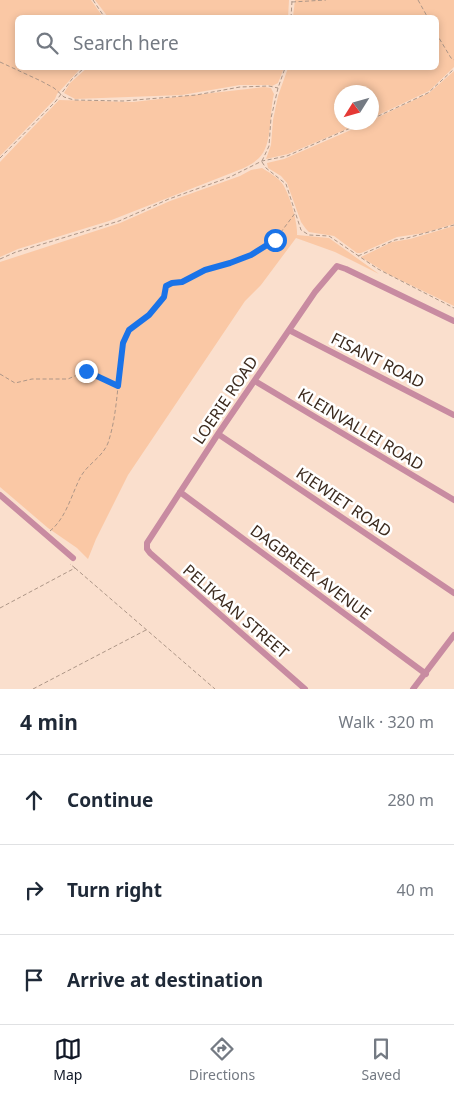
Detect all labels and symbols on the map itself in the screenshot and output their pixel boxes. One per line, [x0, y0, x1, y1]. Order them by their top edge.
north arrow [334, 85, 379, 130]
route start [264, 229, 287, 252]
street label: FISANT ROAD [328, 327, 428, 393]
street label: LOERIE ROAD [187, 352, 263, 448]
route end [75, 360, 98, 383]
street label: KLEINVALLEI ROAD [294, 383, 428, 475]
street label: KIEWIET ROAD [292, 462, 396, 542]
street label: DAGBREEK AVENUE [246, 519, 376, 625]
street label: PELIKAAN STREET [178, 559, 294, 663]

